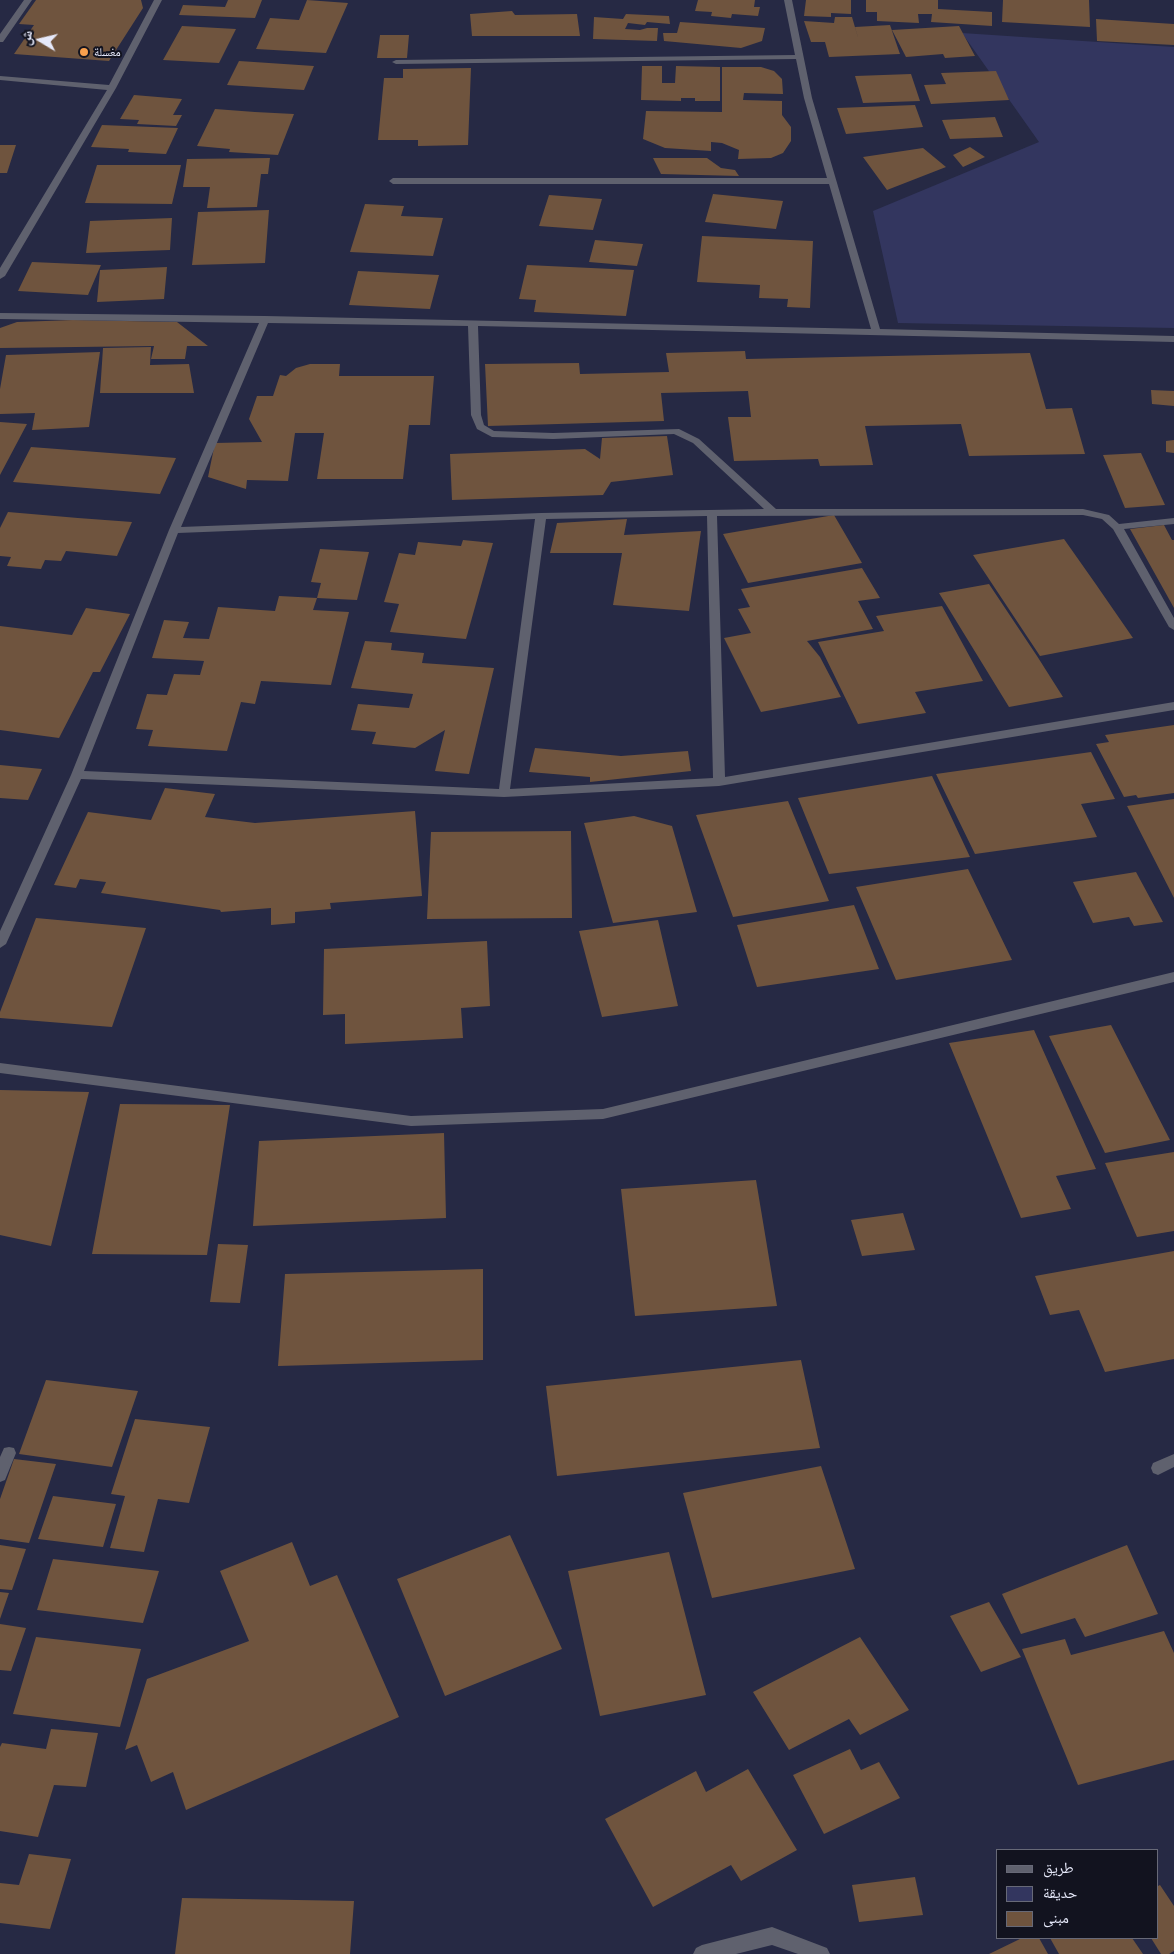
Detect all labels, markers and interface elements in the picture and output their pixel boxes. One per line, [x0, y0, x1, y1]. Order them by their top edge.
north arrow [15, 15, 65, 65]
text: ش [14, 29, 36, 47]
place label: مغسلة [94, 45, 121, 59]
marker: مغسلة [78, 46, 90, 58]
legend [996, 1849, 1159, 1939]
text: طريق [1043, 1855, 1074, 1878]
text: حديقة [1043, 1880, 1077, 1903]
text: مبنى [1043, 1905, 1069, 1928]

